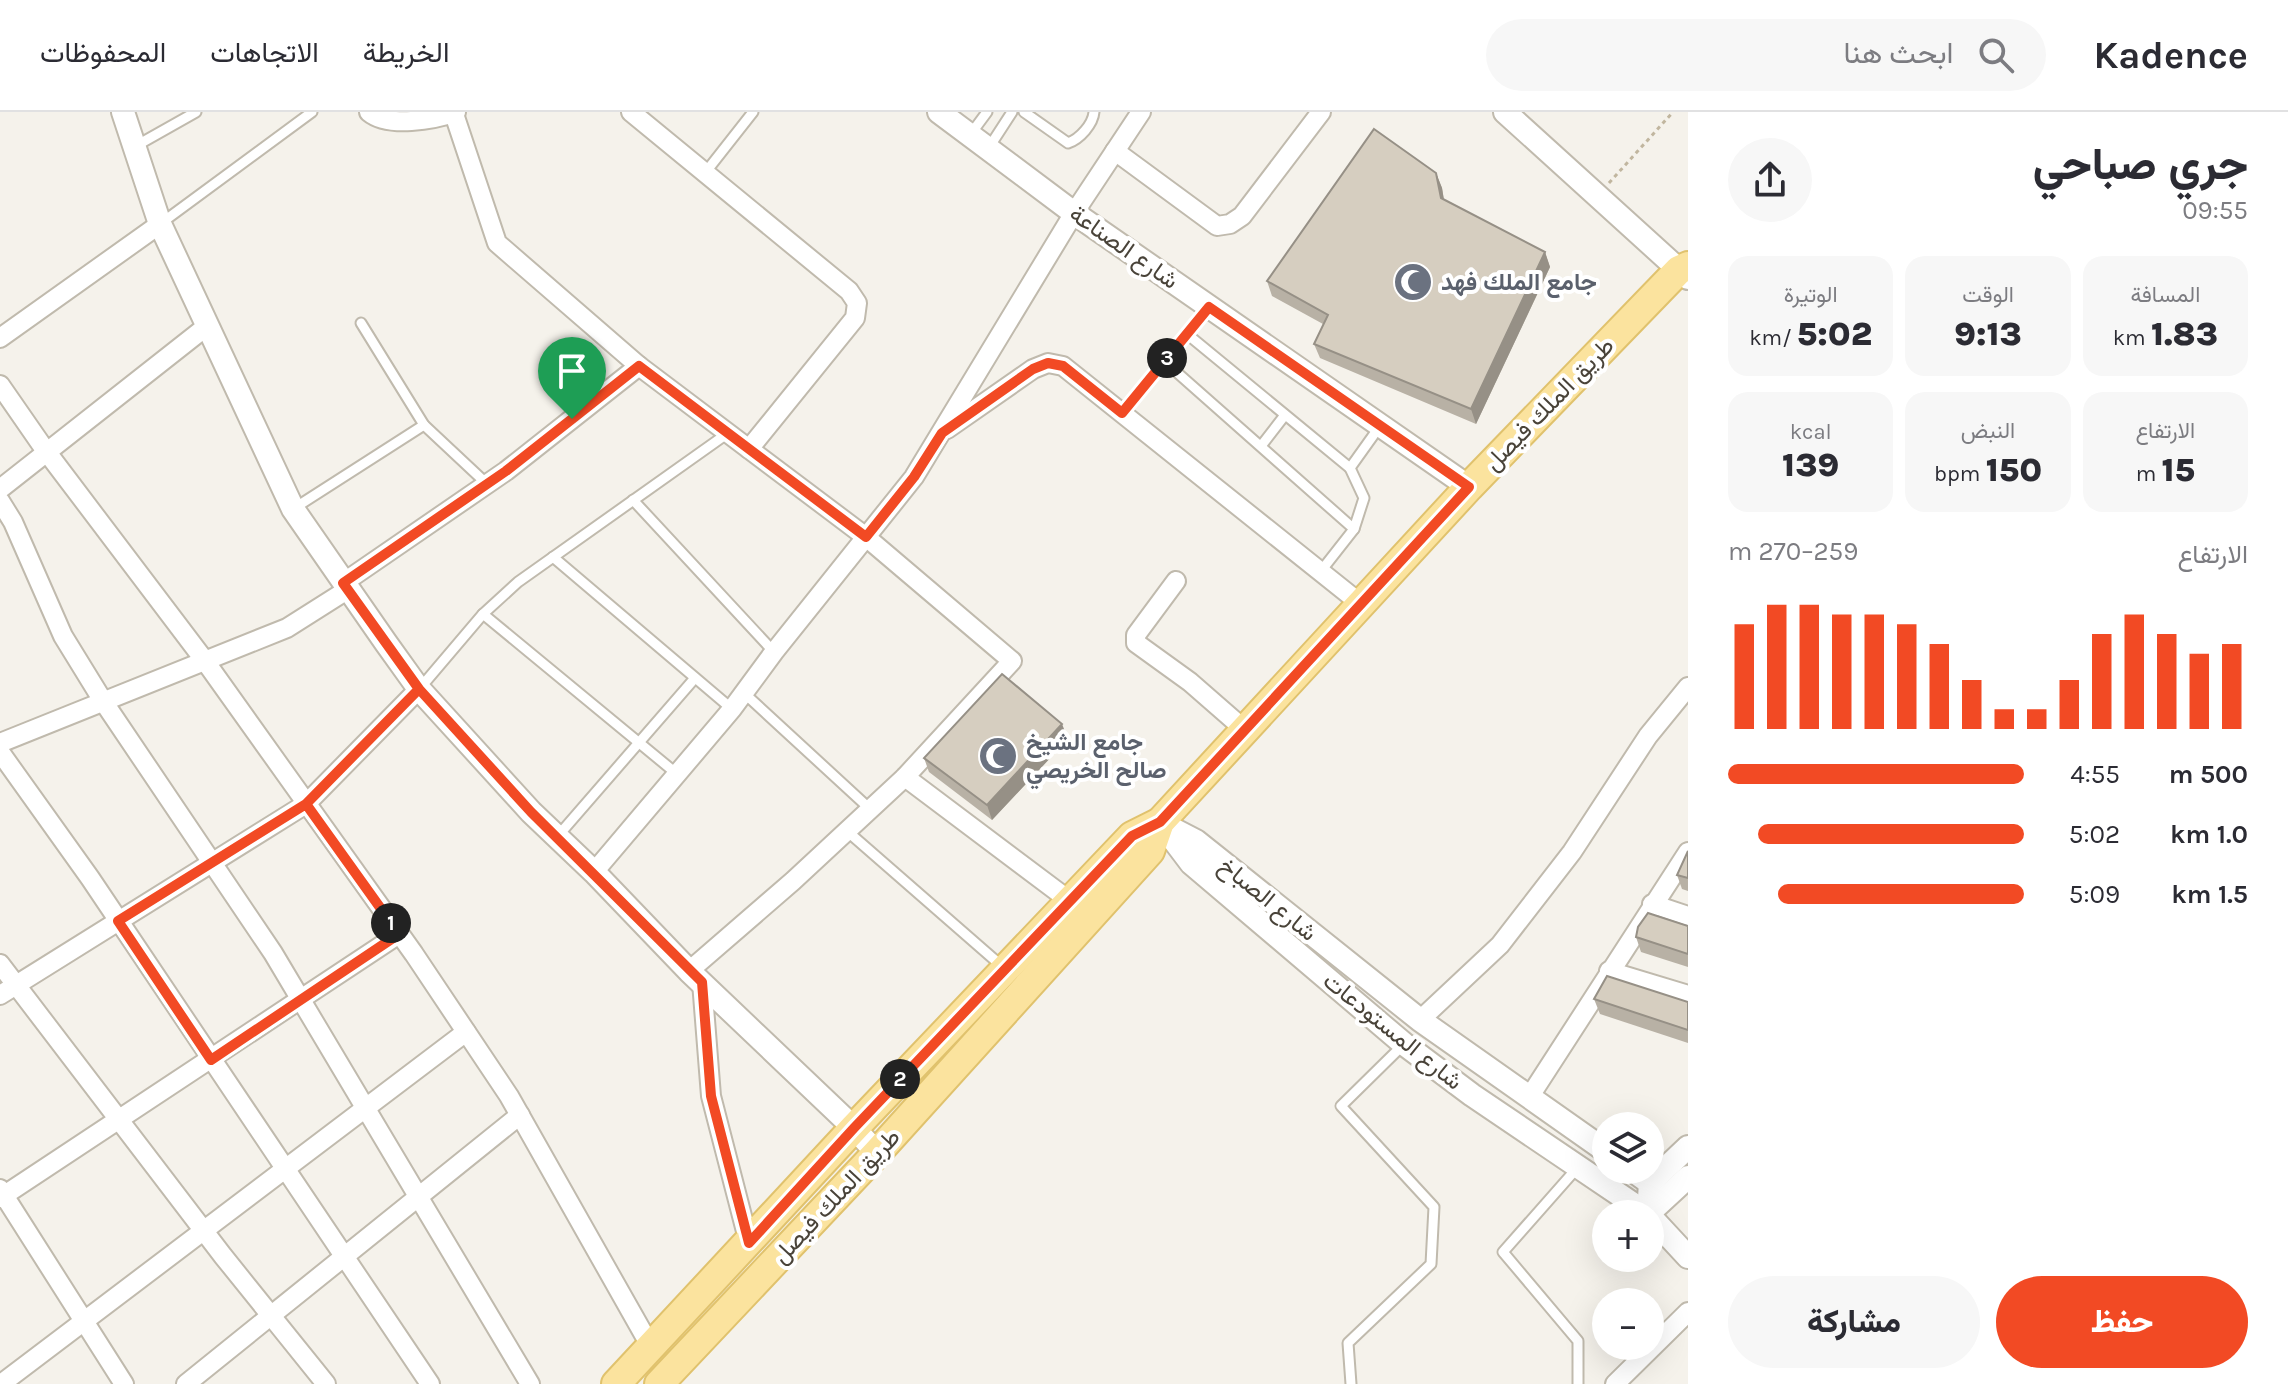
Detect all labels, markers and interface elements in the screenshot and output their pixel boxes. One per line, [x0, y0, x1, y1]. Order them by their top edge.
search box [1486, 19, 2046, 91]
icon: search [1974, 33, 2018, 77]
text: Kadence [2094, 33, 2248, 78]
text: ابحث هنا [1843, 35, 1954, 71]
text: المحفوظات [40, 36, 166, 69]
text: الاتجاهات [210, 36, 319, 69]
text: الخريطة [363, 36, 449, 69]
button: share [1728, 138, 1812, 222]
text: جري صباحي [2033, 139, 2248, 190]
text: 09:55 [2182, 195, 2248, 226]
street label: شارع الصناعة [1063, 199, 1184, 296]
mosque icon: جامع الملك فهد [1392, 261, 1434, 303]
place label: جامع الملك فهد [1441, 268, 1597, 299]
text: الوتيرة [1784, 282, 1838, 308]
text: الوقت [1962, 282, 2014, 308]
text: المسافة [2130, 282, 2200, 308]
text: 5:02 [1797, 314, 1872, 354]
text: 9:13 [1954, 314, 2022, 354]
text: 1.83 [2151, 314, 2218, 354]
text: /km [1749, 325, 1797, 351]
text: km [2113, 325, 2151, 351]
street label: طريق الملك فيصل [1478, 332, 1620, 477]
pin [538, 337, 606, 419]
pin: 3 [1147, 338, 1187, 378]
text: 3 [1160, 345, 1174, 371]
icon: arrive [550, 349, 594, 393]
text: النبض [1961, 418, 2015, 444]
text: الارتفاع [2135, 418, 2195, 444]
text: kcal [1790, 419, 1832, 445]
text: 139 [1782, 445, 1839, 485]
text: 150 [1986, 450, 2042, 490]
text: 15 [2162, 450, 2195, 490]
text: bpm [1934, 461, 1986, 487]
text: m [2136, 461, 2162, 487]
text: 259–270 m [1728, 536, 1858, 567]
text: الارتفاع [2177, 539, 2248, 570]
place label: جامع الشيخ صالح الخريصي [1026, 728, 1166, 790]
mosque icon: جامع الشيخ صالح الخريصي [977, 735, 1019, 777]
text: 4:55 [2070, 759, 2120, 790]
text: 500 m [2169, 759, 2248, 790]
text: 5:02 [2069, 819, 2120, 850]
text: 1.0 km [2170, 819, 2248, 850]
street label: شارع الصباخ [1212, 851, 1323, 948]
text: 5:09 [2069, 879, 2120, 910]
text: 1.5 km [2171, 879, 2248, 910]
pin: 1 [371, 903, 411, 943]
text: 1 [387, 910, 395, 936]
street label: شارع المستودعات [1316, 966, 1468, 1097]
pin: 2 [880, 1059, 920, 1099]
text: 2 [893, 1066, 907, 1092]
map controls [1592, 1112, 1664, 1360]
button: layers [1592, 1112, 1664, 1184]
street label: طريق الملك فيصل [766, 1123, 906, 1270]
button: + [1592, 1200, 1664, 1272]
button: مشاركة [1728, 1276, 1980, 1368]
button: حفظ [1996, 1276, 2248, 1368]
button: − [1592, 1288, 1664, 1360]

